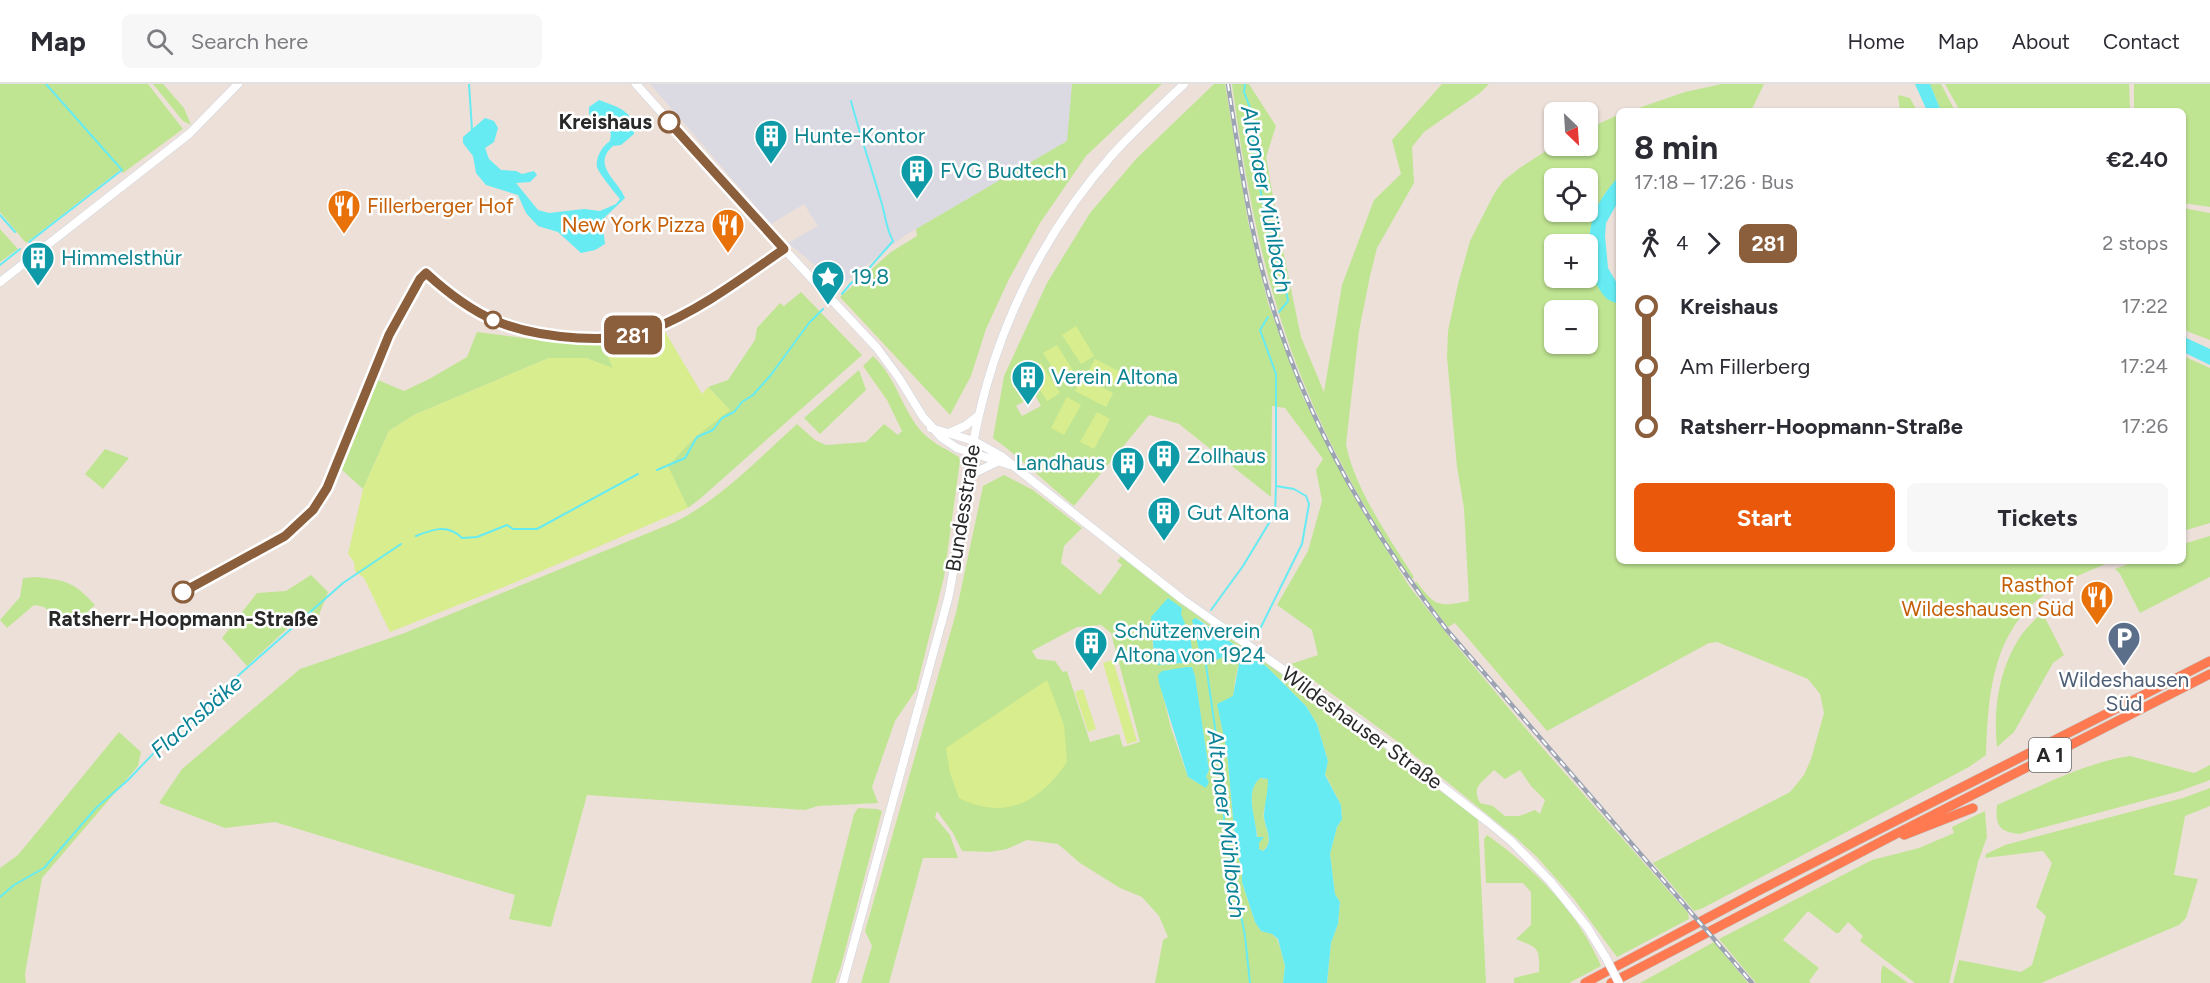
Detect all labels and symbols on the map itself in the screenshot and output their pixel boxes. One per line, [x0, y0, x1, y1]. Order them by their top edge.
north arrow [1544, 102, 1598, 156]
water label: Altonaer Mühlbach [1235, 103, 1298, 295]
place label: Kreishaus [558, 109, 652, 134]
marker: Kreishaus [658, 111, 680, 133]
building icon: Hunte-Kontor [753, 118, 789, 165]
place label: Hunte-Kontor [794, 123, 925, 148]
building icon: FVG Budtech [899, 153, 935, 200]
place label: FVG Budtech [940, 158, 1066, 183]
restaurant icon: Fillerberger Hof [326, 188, 362, 235]
place label: Fillerberger Hof [367, 193, 514, 218]
restaurant icon: New York Pizza [710, 207, 746, 254]
place label: New York Pizza [561, 212, 705, 237]
building icon: Himmelsthür [20, 240, 56, 287]
place label: Himmelsthür [61, 245, 182, 270]
place icon: 19,8 [810, 259, 846, 306]
place label: 19,8 [851, 264, 889, 289]
unlabelled marker [484, 311, 502, 329]
line badge: 281 [598, 316, 668, 354]
building icon: Verein Altona [1010, 359, 1046, 406]
place label: Verein Altona [1051, 364, 1178, 389]
building icon: Zollhaus [1146, 438, 1182, 485]
street label: Bundesstraße [940, 442, 985, 573]
place label: Zollhaus [1187, 443, 1266, 468]
building icon: Landhaus [1110, 445, 1146, 492]
place label: Landhaus [1015, 450, 1105, 475]
building icon: Gut Altona [1146, 495, 1182, 542]
place label: Gut Altona [1187, 500, 1289, 525]
place label: Rasthof Wildeshausen Süd [1902, 572, 2074, 621]
restaurant icon: Rasthof Wildeshausen Süd [2079, 579, 2115, 626]
marker: Ratsherr-Hoopmann-Straße [172, 581, 194, 603]
place label: Ratsherr-Hoopmann-Straße [48, 606, 318, 631]
place label: Schützenverein Altona von 1924 [1114, 618, 1266, 667]
parking icon: Wildeshausen Süd [2106, 620, 2142, 667]
building icon: Schützenverein Altona von 1924 [1073, 625, 1109, 672]
street label: Wildeshauser Straße [1277, 661, 1448, 794]
place label: Wildeshausen Süd [2059, 667, 2189, 716]
water label: Flachsbäke [145, 669, 248, 764]
water label: Altonaer Mühlbach [1201, 727, 1251, 920]
road number: A 1 [2029, 738, 2071, 772]

